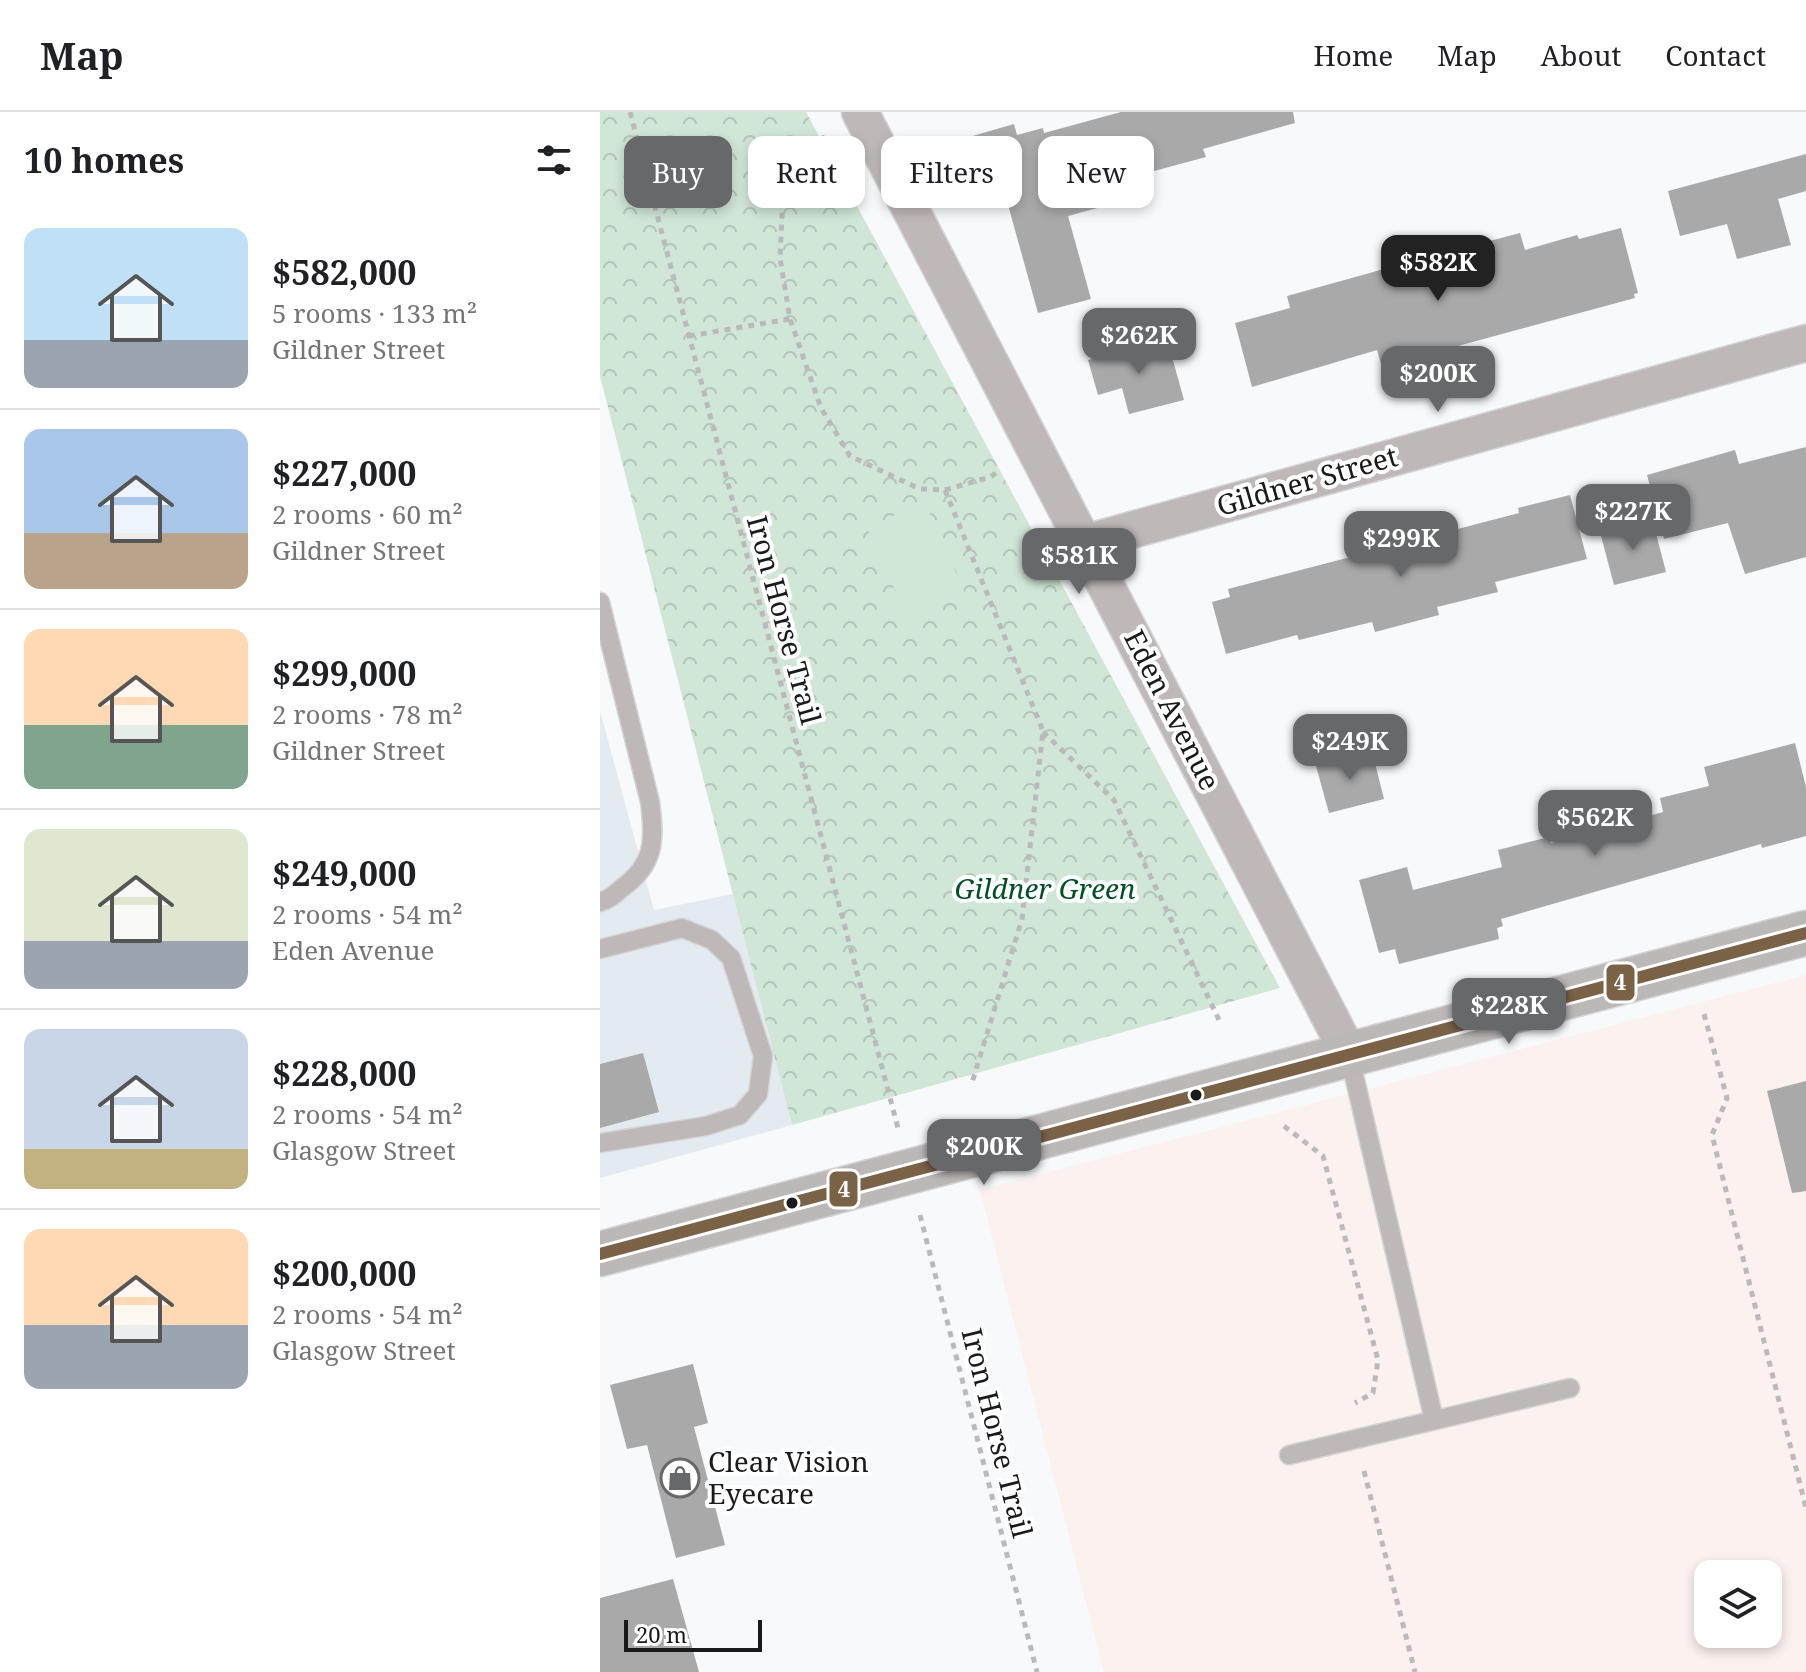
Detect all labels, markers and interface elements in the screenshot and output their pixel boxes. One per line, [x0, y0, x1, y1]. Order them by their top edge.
text: Map [40, 29, 124, 81]
text: Home [1314, 36, 1393, 74]
text: Map [1437, 36, 1497, 74]
text: About [1541, 36, 1621, 74]
text: Contact [1665, 36, 1766, 74]
chip: Buy [624, 136, 732, 208]
chip: Rent [748, 136, 865, 208]
chip: Filters [881, 136, 1022, 208]
chip: New [1038, 136, 1154, 208]
text: 10 homes [24, 137, 184, 183]
icon: filters [532, 138, 576, 182]
pin: $582K [1382, 235, 1494, 303]
text: $582K [1399, 243, 1477, 279]
text: $582,000 [272, 249, 416, 295]
icon: home [88, 260, 184, 356]
text: 5 rooms · 133 m² [272, 295, 477, 331]
pin: $262K [1083, 308, 1195, 376]
text: $262K [1100, 316, 1178, 352]
text: Gildner Street [272, 331, 445, 367]
pin: $200K [1382, 346, 1494, 414]
text: $200K [1399, 354, 1477, 390]
street label: Gildner Street [1212, 436, 1402, 524]
text: $227,000 [272, 450, 416, 496]
icon: home [88, 461, 184, 557]
pin: $227K [1577, 484, 1689, 552]
text: $227K [1594, 492, 1672, 528]
text: 2 rooms · 60 m² [272, 496, 463, 532]
street label: Iron Horse Trail [739, 511, 831, 729]
pin: $299K [1345, 511, 1457, 579]
text: $299K [1362, 519, 1440, 555]
pin: $581K [1023, 528, 1135, 596]
text: Gildner Street [272, 532, 445, 568]
text: $581K [1040, 536, 1118, 572]
street label: Eden Avenue [1116, 623, 1230, 796]
text: $299,000 [272, 650, 416, 696]
icon: home [88, 661, 184, 757]
text: 2 rooms · 78 m² [272, 696, 463, 732]
pin: $249K [1294, 714, 1406, 782]
text: $249K [1311, 722, 1389, 758]
text: Gildner Street [272, 732, 445, 768]
pin: $562K [1539, 790, 1651, 858]
text: $562K [1556, 798, 1634, 834]
text: $249,000 [272, 850, 416, 896]
icon: home [88, 861, 184, 957]
park label: Gildner Green [954, 869, 1136, 907]
text: 2 rooms · 54 m² [272, 896, 463, 932]
text: Eden Avenue [272, 932, 435, 968]
line badge: 4 [1605, 963, 1636, 1002]
text: 4 [1614, 966, 1626, 996]
pin: $228K [1453, 978, 1565, 1046]
text: $228K [1470, 986, 1548, 1022]
text: $228,000 [272, 1050, 416, 1096]
icon: home [88, 1061, 184, 1157]
unlabelled marker [1188, 1087, 1204, 1103]
text: 2 rooms · 54 m² [272, 1096, 463, 1132]
pin: $200K [928, 1119, 1040, 1187]
text: $200K [945, 1127, 1023, 1163]
text: Glasgow Street [272, 1132, 456, 1168]
line badge: 4 [828, 1170, 859, 1208]
text: 4 [838, 1173, 850, 1203]
unlabelled marker [784, 1195, 800, 1211]
text: $200,000 [272, 1250, 416, 1296]
icon: home [88, 1261, 184, 1357]
text: 2 rooms · 54 m² [272, 1296, 463, 1332]
street label: Iron Horse Trail [954, 1324, 1042, 1542]
text: Glasgow Street [272, 1332, 456, 1368]
place label: Clear Vision Eyecare [708, 1442, 869, 1512]
shop icon: Clear Vision Eyecare [659, 1457, 701, 1499]
map controls [1694, 1560, 1782, 1648]
button: layers [1694, 1560, 1782, 1648]
scale bar [624, 1616, 762, 1652]
text: 20 m [636, 1619, 687, 1649]

